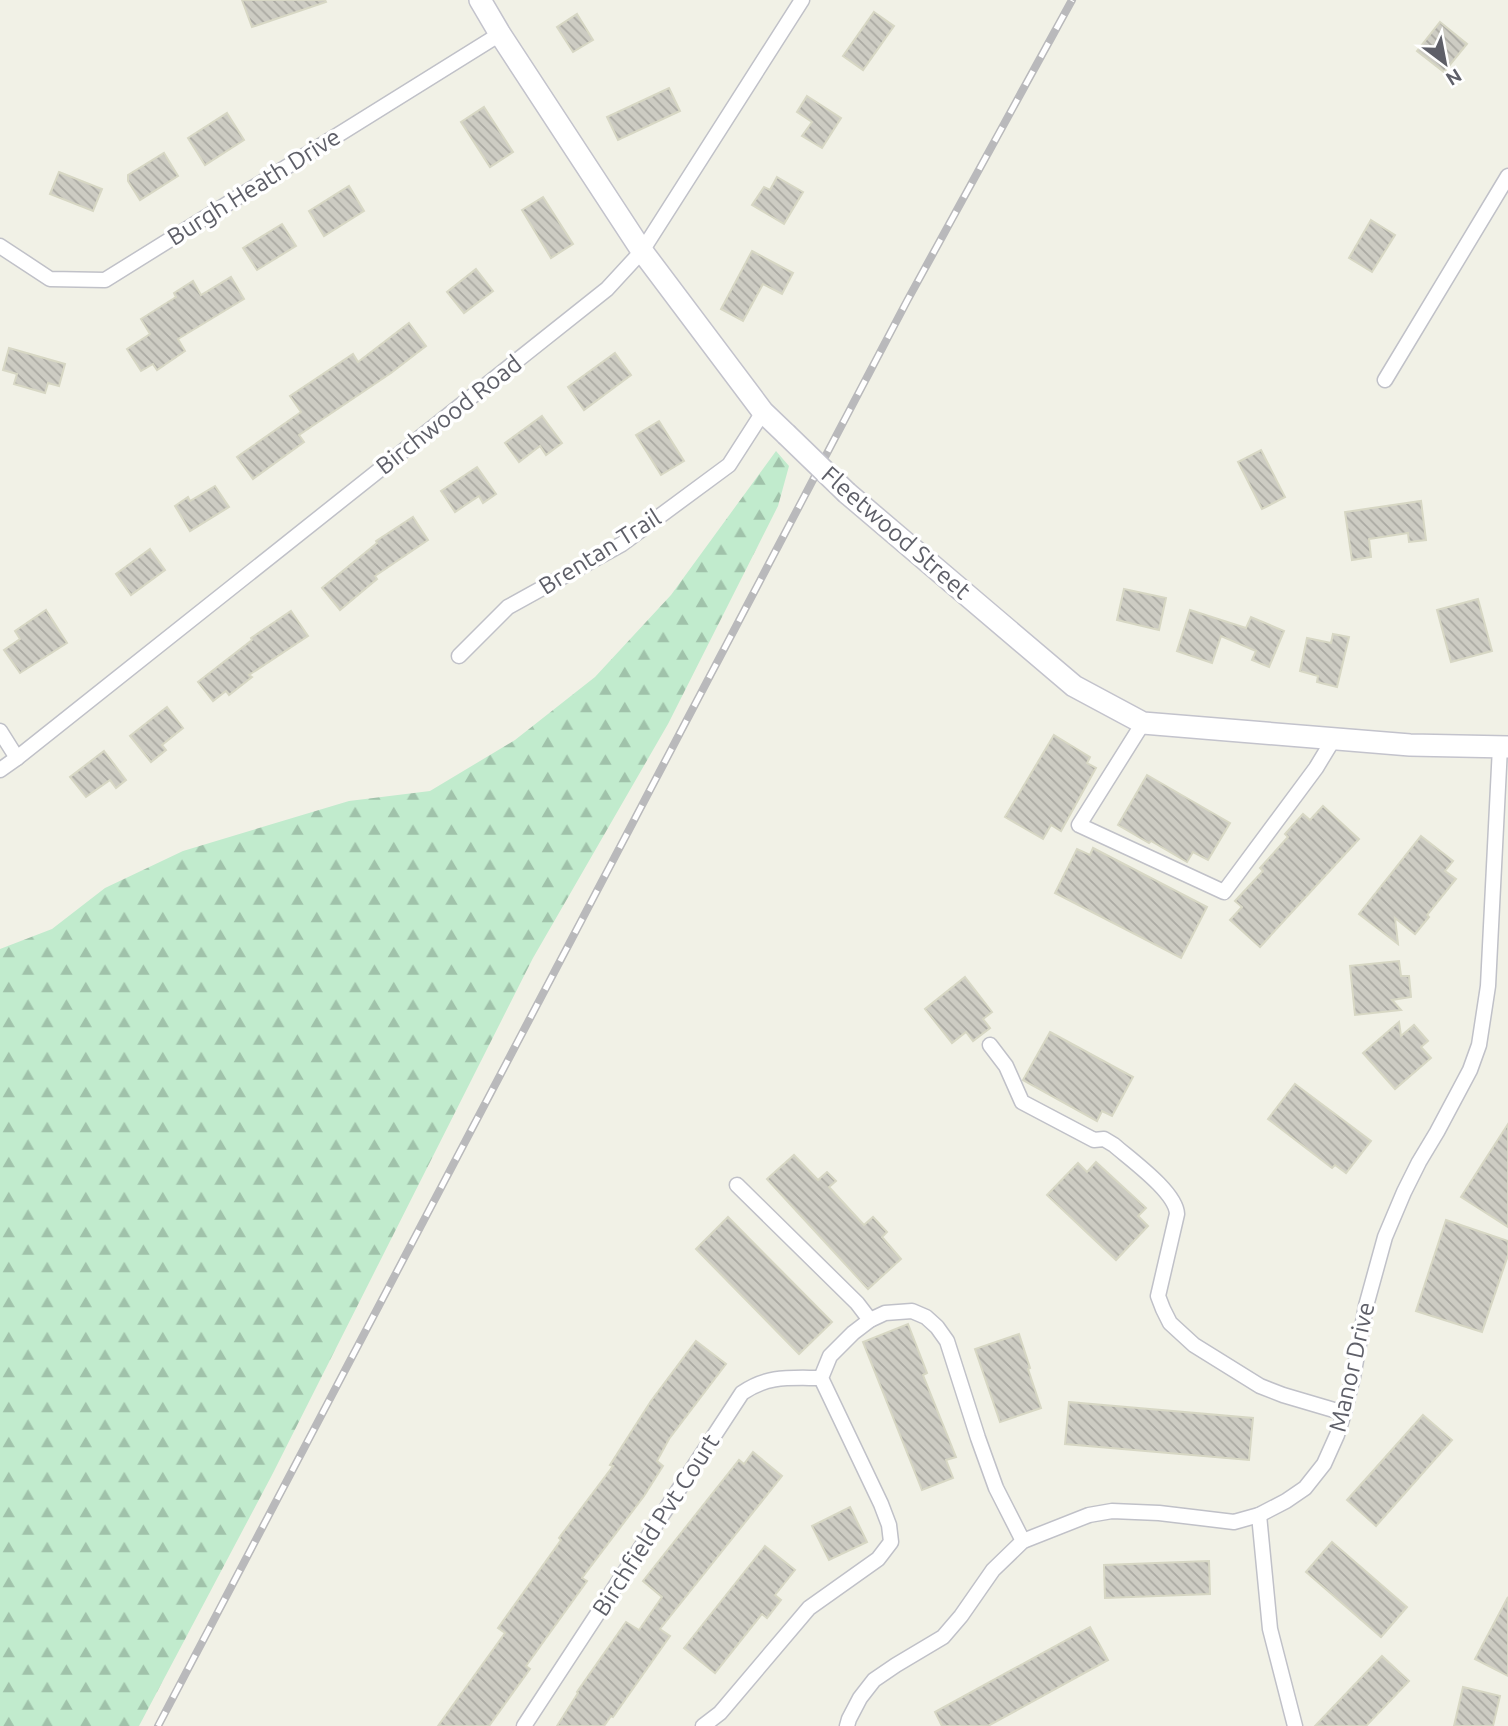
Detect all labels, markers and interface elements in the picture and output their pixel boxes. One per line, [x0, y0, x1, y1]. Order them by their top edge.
north arrow [1410, 28, 1480, 98]
text: N [1442, 64, 1466, 91]
street label: Burgh Heath Drive [162, 122, 345, 251]
street label: Birchwood Road [371, 350, 527, 480]
street label: Fleetwood Street [816, 461, 977, 605]
street label: Brentan Trail [534, 503, 666, 600]
street label: Manor Drive [1323, 1299, 1380, 1434]
street label: Birchfield Pvt Court [587, 1428, 725, 1621]

